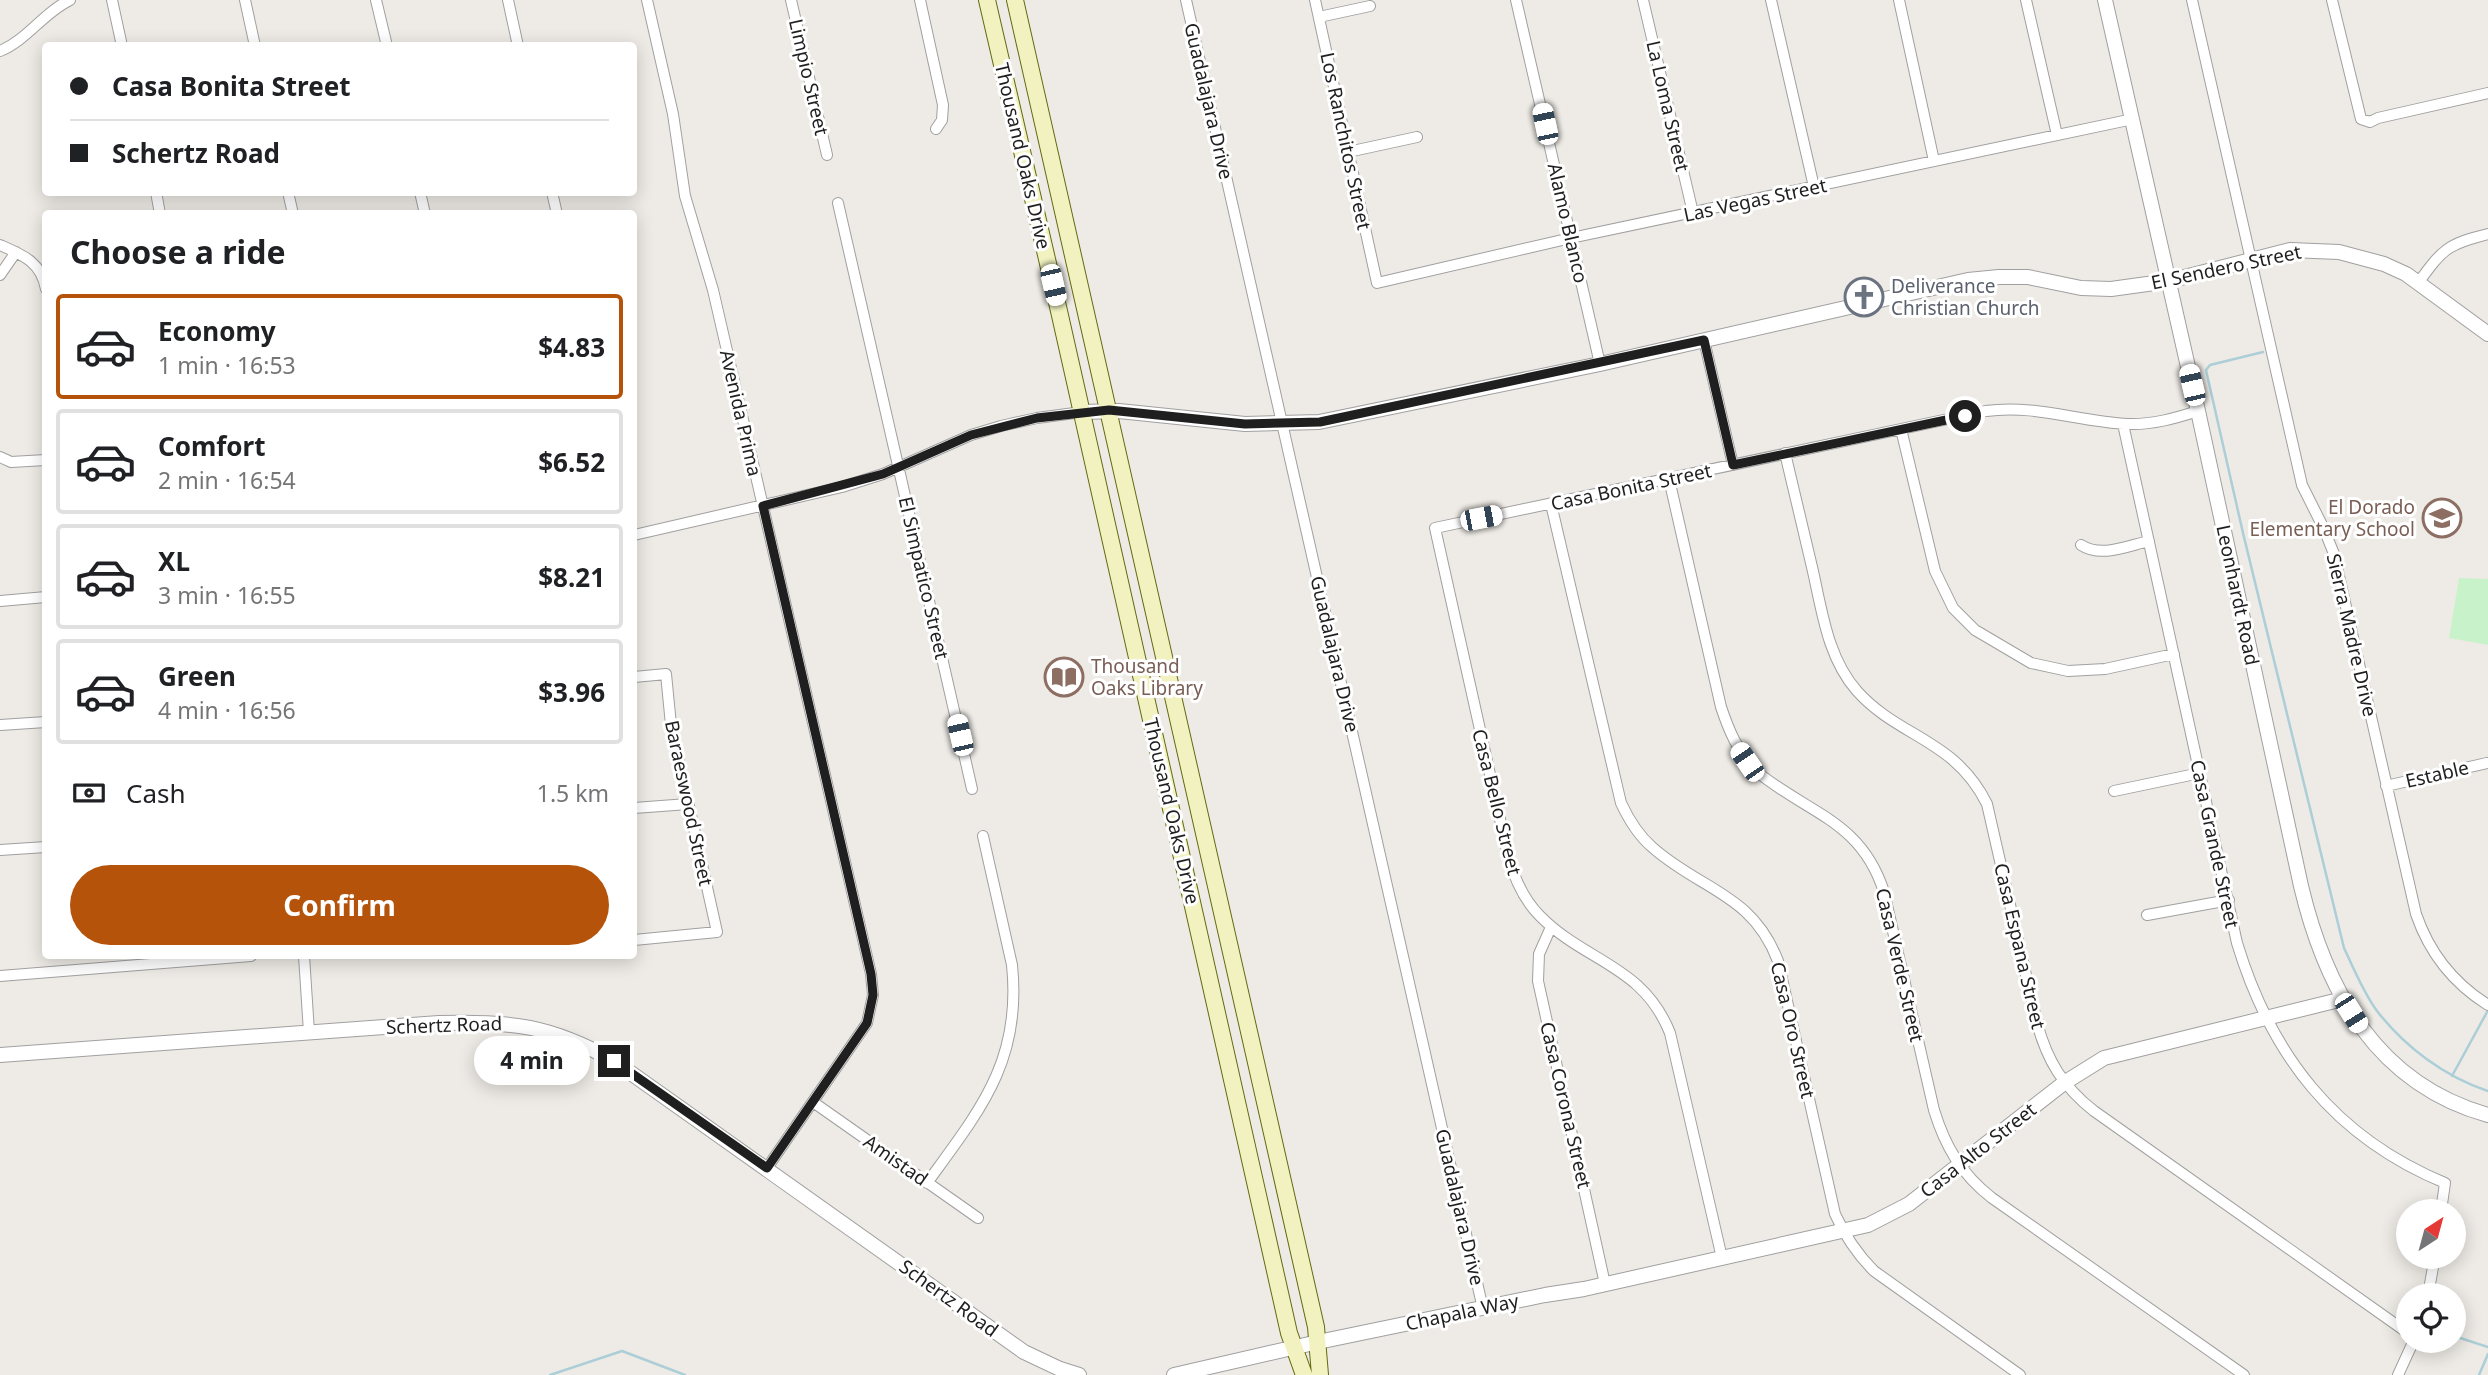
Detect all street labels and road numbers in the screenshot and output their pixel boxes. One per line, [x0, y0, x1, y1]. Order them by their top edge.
street label: Limpio Street [783, 16, 835, 138]
street label: Guadalajara Drive [1178, 20, 1240, 182]
street label: La Loma Street [1640, 38, 1696, 174]
street label: Los Ranchitos Street [1314, 50, 1378, 232]
street label: Thousand Oaks Drive [989, 60, 1057, 252]
street label: Alamo Blanco [1542, 161, 1594, 285]
street label: Las Vegas Street [1681, 172, 1829, 228]
street label: El Sendero Street [2149, 238, 2303, 296]
street label: Avenida Prima [714, 347, 768, 479]
street label: Casa Bonita Street [1548, 457, 1714, 517]
street label: El Simpatico Street [893, 494, 955, 662]
street label: Leonhardt Road [2210, 522, 2266, 668]
street label: Sierra Madre Drive [2321, 551, 2383, 719]
street label: Guadalajara Drive [1304, 573, 1366, 735]
street label: Thousand Oaks Drive [1138, 715, 1206, 907]
street label: Baraeswood Street [659, 718, 719, 888]
street label: Casa Bello Street [1466, 726, 1528, 878]
street label: Estable [2403, 754, 2471, 794]
street label: Casa Grande Street [2184, 757, 2246, 931]
street label: Casa Espana Street [1988, 860, 2052, 1032]
street label: Casa Verde Street [1870, 886, 1930, 1045]
street label: Casa Oro Street [1765, 959, 1821, 1101]
street label: Schertz Road [385, 1010, 503, 1040]
street label: Casa Corona Street [1534, 1019, 1598, 1191]
street label: Casa Alto Street [1915, 1096, 2042, 1204]
street label: Guadalajara Drive [1429, 1126, 1491, 1288]
street label: Amistad [859, 1128, 933, 1192]
street label: Schertz Road [894, 1253, 1004, 1343]
street label: Chapala Way [1403, 1287, 1521, 1337]

